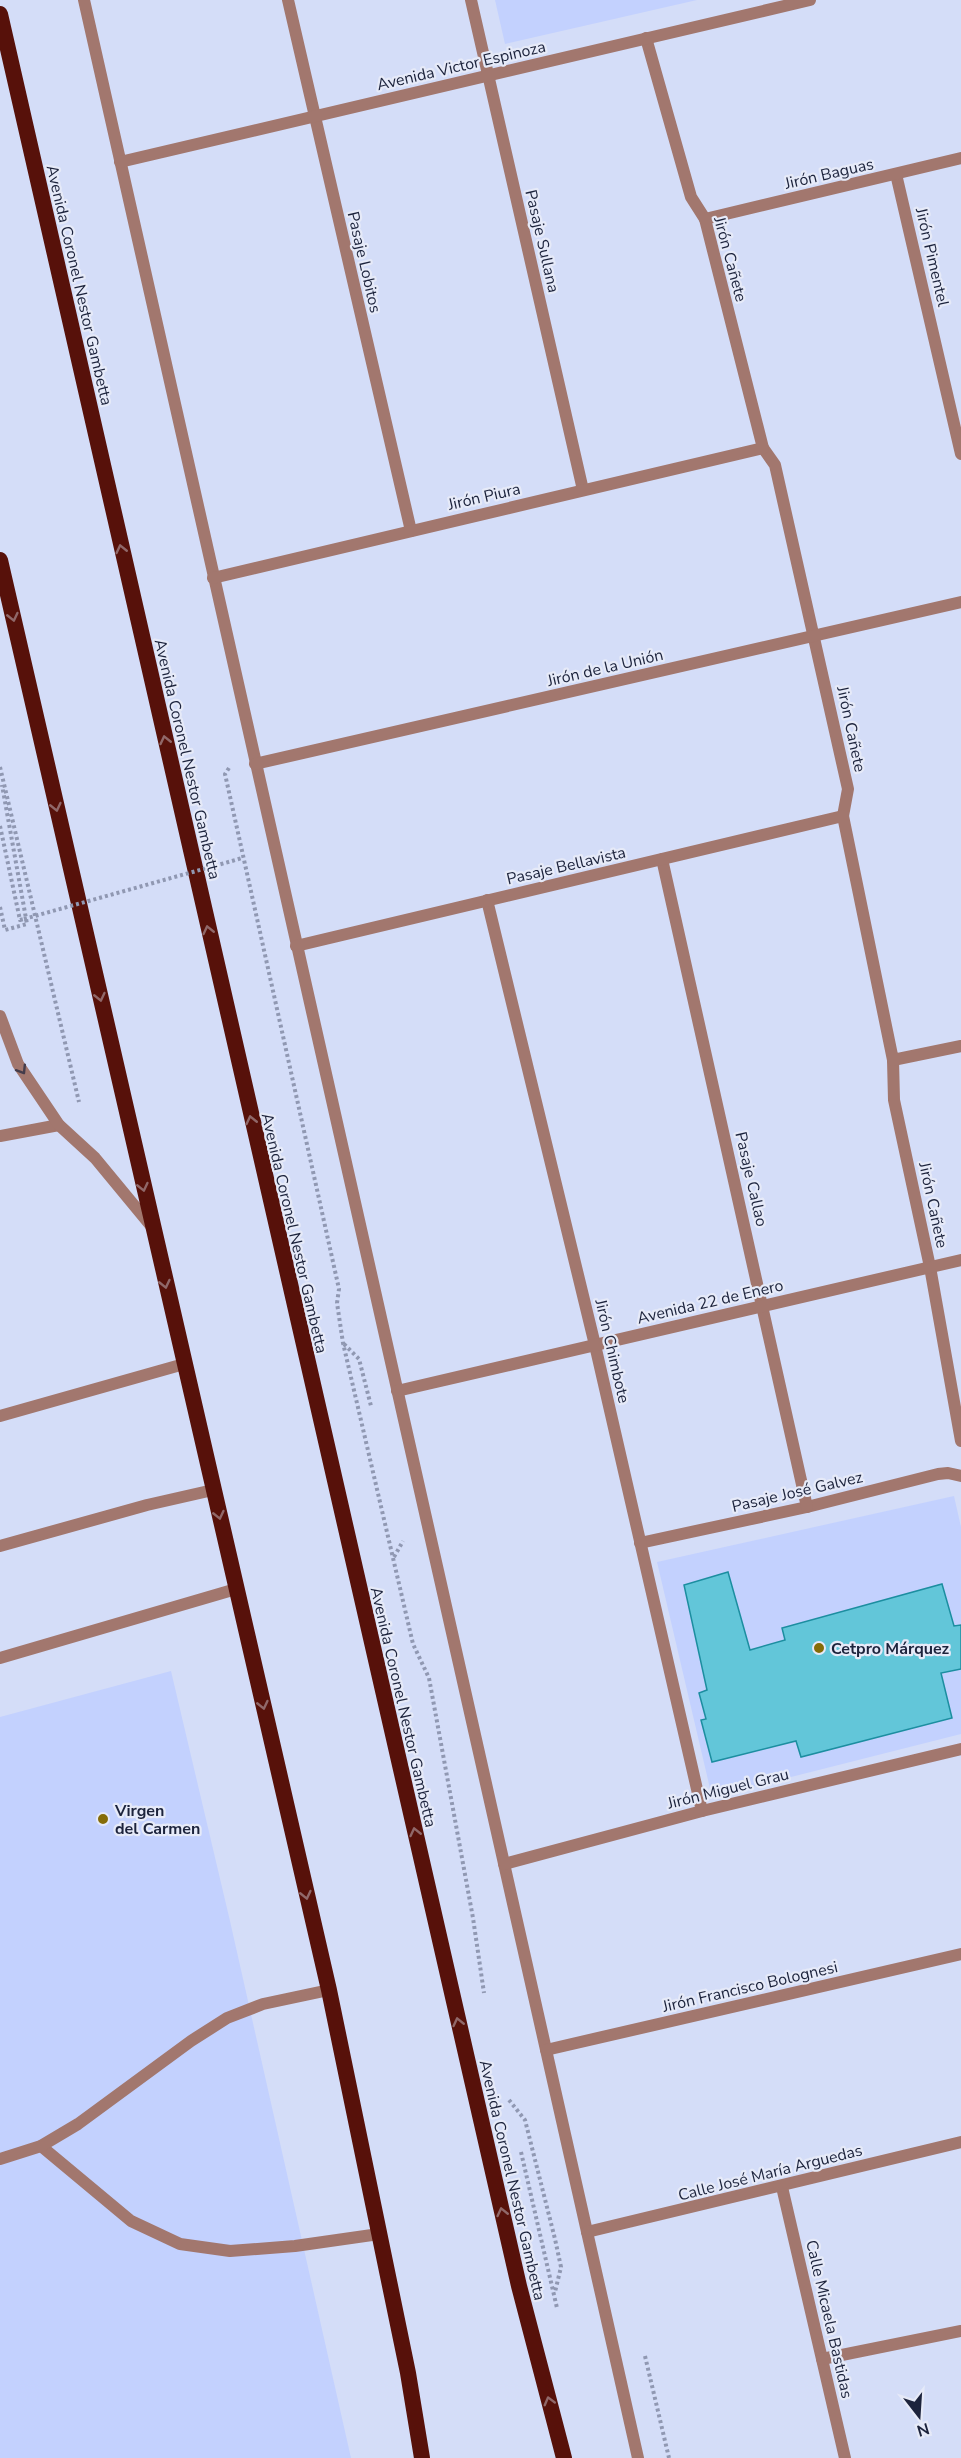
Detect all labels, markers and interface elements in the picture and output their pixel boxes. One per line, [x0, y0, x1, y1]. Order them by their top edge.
street label: Avenida Victor Espinoza [375, 36, 548, 96]
street label: Jirón Baguas [782, 153, 876, 195]
street label: Avenida Coronel Nestor Gambetta [41, 163, 117, 408]
street label: Pasaje Sullana [519, 188, 565, 295]
street label: Jirón Pimentel [910, 205, 954, 309]
street label: Pasaje Lobitos [342, 209, 386, 315]
street label: Jirón Cañete [708, 213, 752, 304]
street label: Jirón Piura [445, 478, 523, 516]
one-way arrow [116, 545, 129, 555]
one-way arrow [6, 612, 19, 622]
street label: Avenida Coronel Nestor Gambetta [149, 637, 225, 882]
street label: Jirón de la Unión [544, 644, 665, 692]
street label: Jirón Cañete [831, 683, 871, 774]
one-way arrow [159, 735, 172, 745]
one-way arrow [49, 802, 62, 812]
street label: Pasaje Bellavista [504, 842, 628, 890]
one-way arrow [202, 925, 215, 935]
one-way arrow [92, 992, 105, 1002]
one-way arrow [15, 1064, 27, 1074]
street label: Avenida Coronel Nestor Gambetta [256, 1111, 332, 1356]
one-way arrow [245, 1115, 258, 1125]
street label: Pasaje Callao [729, 1130, 773, 1229]
street label: Jirón Cañete [913, 1159, 953, 1250]
one-way arrow [135, 1182, 148, 1192]
street label: Avenida 22 de Enero [635, 1274, 786, 1329]
one-way arrow [158, 1279, 171, 1289]
street label: Jirón Chimbote [589, 1296, 635, 1405]
street label: Pasaje José Galvez [730, 1466, 865, 1518]
one-way arrow [211, 1510, 224, 1520]
street label: Avenida Coronel Nestor Gambetta [365, 1585, 441, 1830]
place label: Cetpro Márquez [831, 1638, 950, 1660]
marker: Cetpro Márquez [812, 1641, 826, 1655]
one-way arrow [255, 1700, 268, 1710]
street label: Jirón Miguel Grau [664, 1763, 791, 1815]
place label: Virgen del Carmen [114, 1800, 200, 1840]
marker: Virgen del Carmen [96, 1812, 110, 1826]
one-way arrow [409, 1827, 422, 1837]
one-way arrow [299, 1890, 312, 1900]
street label: Jirón Francisco Bolognesi [659, 1956, 840, 2018]
one-way arrow [453, 2017, 466, 2027]
street label: Avenida Coronel Nestor Gambetta [474, 2058, 550, 2303]
street label: Calle José María Arguedas [676, 2139, 865, 2207]
one-way arrow [496, 2208, 509, 2218]
street label: Calle Micaela Bastidas [800, 2238, 858, 2401]
north arrow [889, 2386, 949, 2446]
one-way arrow [544, 2397, 557, 2407]
text: N [914, 2417, 932, 2442]

